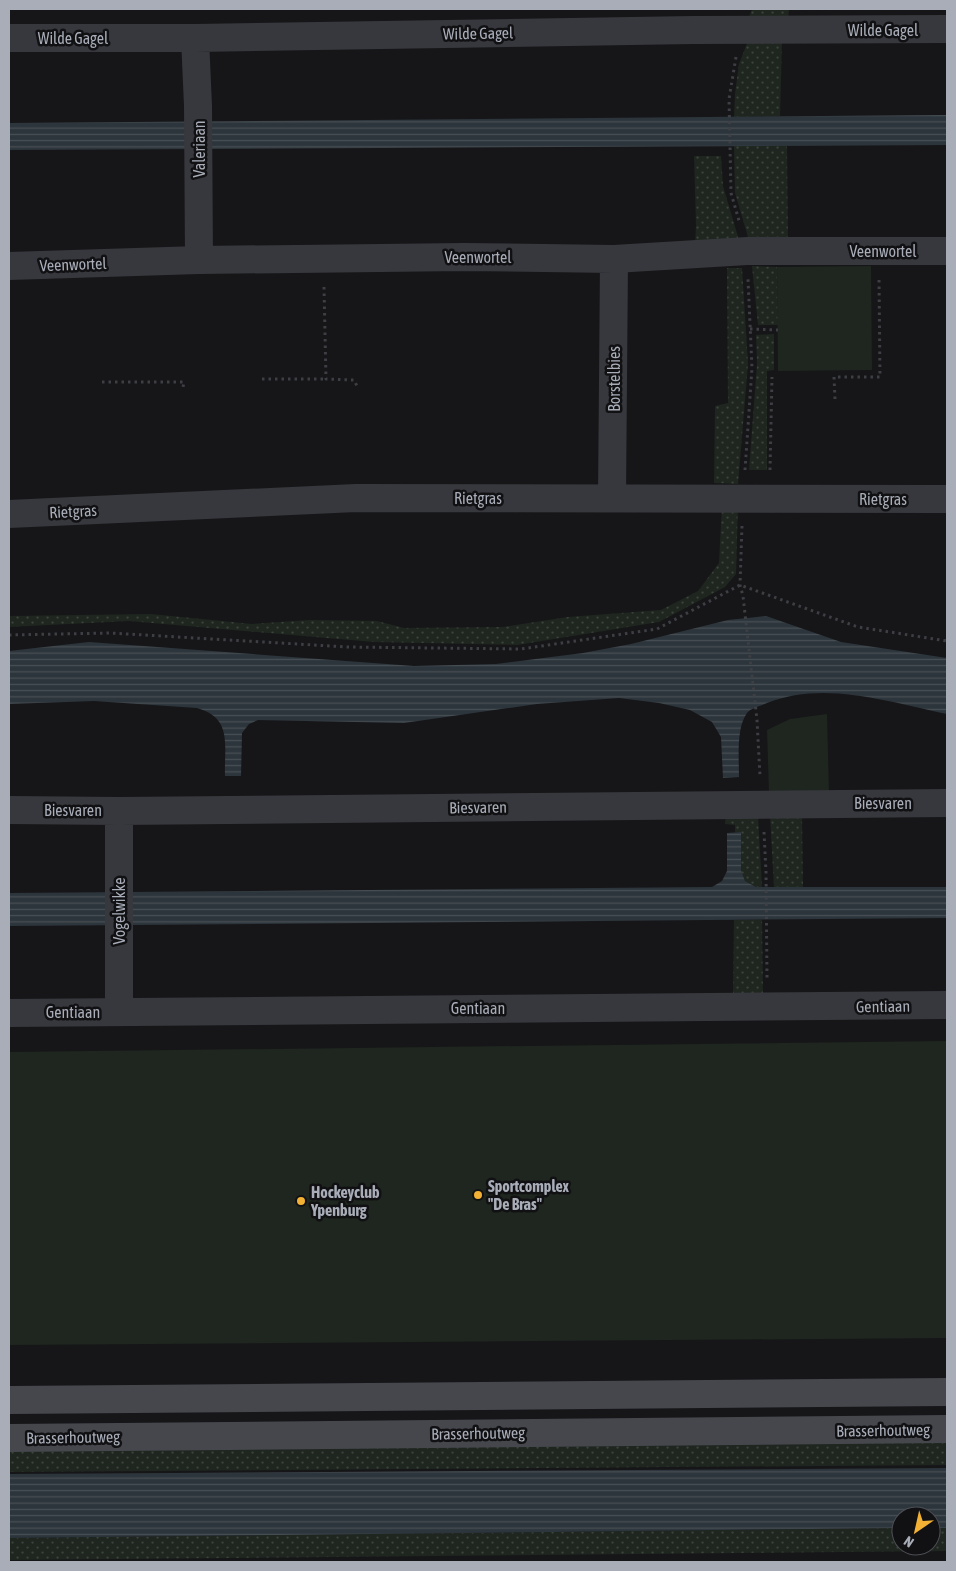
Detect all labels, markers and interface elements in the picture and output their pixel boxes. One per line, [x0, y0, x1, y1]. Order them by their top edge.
street label: Wilde Gagel [848, 21, 919, 40]
street label: Wilde Gagel [443, 23, 514, 44]
street label: Wilde Gagel [38, 29, 109, 48]
street label: Valeriaan [190, 120, 208, 178]
street label: Veenwortel [850, 242, 917, 260]
street label: Veenwortel [445, 248, 512, 266]
street label: Veenwortel [39, 254, 108, 274]
street label: Borstelbies [605, 346, 623, 412]
street label: Rietgras [454, 489, 502, 508]
street label: Rietgras [859, 490, 907, 509]
street label: Rietgras [49, 501, 98, 522]
street label: Biesvaren [854, 794, 912, 812]
street label: Biesvaren [449, 797, 507, 817]
street label: Biesvaren [44, 801, 102, 819]
street label: Vogelwikke [110, 877, 129, 945]
street label: Gentiaan [856, 997, 910, 1015]
street label: Gentiaan [451, 999, 505, 1017]
street label: Gentiaan [46, 1003, 100, 1021]
place label: Sportcomplex "De Bras" [488, 1177, 570, 1213]
place label: Hockeyclub Ypenburg [310, 1183, 380, 1219]
marker: Sportcomplex "De Bras" [472, 1189, 484, 1201]
marker: Hockeyclub Ypenburg [295, 1195, 307, 1207]
street label: Brasserhoutweg [836, 1420, 930, 1441]
street label: Brasserhoutweg [431, 1423, 525, 1444]
street label: Brasserhoutweg [26, 1427, 120, 1448]
north arrow [891, 1506, 941, 1556]
text: N [901, 1533, 917, 1551]

